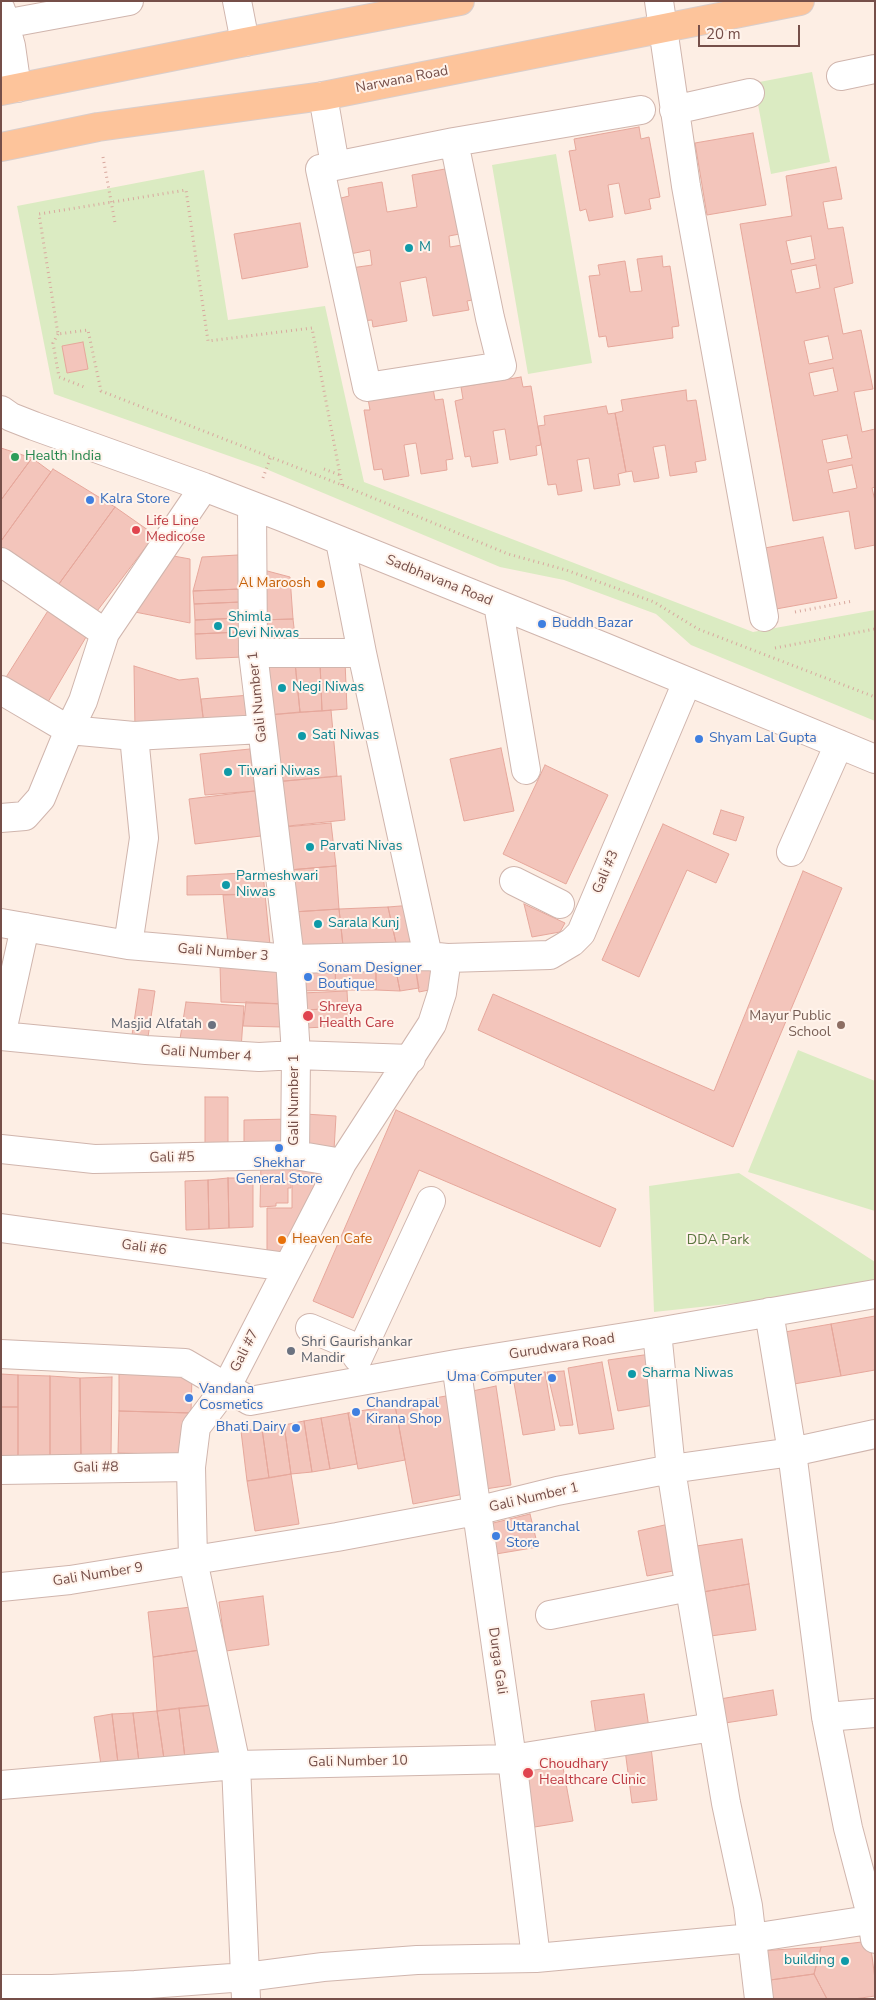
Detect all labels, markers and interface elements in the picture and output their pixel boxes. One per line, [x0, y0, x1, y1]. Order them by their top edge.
scale bar [701, 15, 804, 47]
text: 20 m [706, 24, 741, 44]
street label: Narwana Road [354, 63, 450, 97]
place label: M [419, 240, 431, 256]
marker: M [403, 242, 415, 254]
place label: Health India [25, 449, 101, 465]
marker: Health India [9, 451, 21, 463]
place label: Kalra Store [100, 492, 170, 508]
marker: Kalra Store [84, 494, 96, 506]
place label: Life Line Medicose [146, 514, 205, 546]
marker: Life Line Medicose [130, 524, 142, 536]
street label: Sadbhavana Road [383, 552, 495, 610]
place label: Al Maroosh [238, 576, 311, 592]
marker: Al Maroosh [315, 578, 327, 590]
place label: Shimla Devi Niwas [228, 610, 299, 642]
place label: Buddh Bazar [552, 616, 633, 632]
marker: Buddh Bazar [536, 618, 548, 630]
marker: Shimla Devi Niwas [212, 620, 224, 632]
street label: Gali Number 1 [245, 651, 271, 743]
place label: Negi Niwas [292, 680, 364, 696]
marker: Negi Niwas [276, 682, 288, 694]
place label: Sati Niwas [312, 728, 379, 744]
marker: Sati Niwas [296, 730, 308, 742]
place label: Shyam Lal Gupta [709, 731, 817, 747]
marker: Shyam Lal Gupta [693, 733, 705, 745]
place label: Tiwari Niwas [238, 764, 320, 780]
marker: Tiwari Niwas [222, 766, 234, 778]
place label: Parvati Nivas [320, 839, 402, 855]
marker: Parvati Nivas [304, 841, 316, 853]
street label: Gali #3 [589, 848, 623, 896]
place label: Parmeshwari Niwas [236, 869, 318, 902]
marker: Parmeshwari Niwas [220, 879, 232, 891]
place label: Sarala Kunj [328, 916, 399, 932]
marker: Sarala Kunj [312, 918, 324, 930]
street label: Gali Number 3 [177, 941, 269, 965]
place label: Sonam Designer Boutique [318, 961, 422, 994]
marker: Sonam Designer Boutique [302, 971, 314, 983]
place label: Shreya Health Care [319, 1000, 394, 1032]
marker: Shreya Health Care [301, 1009, 315, 1023]
place label: Mayur Public School [749, 1009, 831, 1042]
place label: Masjid Alfatah [111, 1017, 202, 1033]
marker: Masjid Alfatah [206, 1019, 218, 1031]
marker: Mayur Public School [835, 1019, 847, 1031]
street label: Gali Number 4 [160, 1042, 252, 1066]
street label: Gali Number 1 [287, 1054, 303, 1146]
marker: Shekhar General Store [273, 1142, 285, 1154]
street label: Gali #5 [149, 1149, 195, 1167]
place label: Shekhar General Store [236, 1156, 322, 1188]
place label: Heaven Cafe [292, 1232, 372, 1248]
park label: DDA Park [687, 1233, 749, 1249]
marker: Heaven Cafe [276, 1234, 288, 1246]
street label: Gali #6 [120, 1237, 168, 1259]
street label: Gali #7 [227, 1327, 263, 1375]
street label: Gurudwara Road [508, 1330, 616, 1364]
place label: Shri Gaurishankar Mandir [301, 1335, 413, 1368]
marker: Shri Gaurishankar Mandir [285, 1345, 297, 1357]
place label: Sharma Niwas [642, 1366, 733, 1382]
marker: Sharma Niwas [626, 1368, 638, 1380]
place label: Uma Computer [447, 1370, 542, 1386]
marker: Uma Computer [546, 1372, 558, 1384]
place label: Vandana Cosmetics [199, 1382, 263, 1414]
marker: Vandana Cosmetics [183, 1392, 195, 1404]
place label: Chandrapal Kirana Shop [366, 1396, 442, 1428]
marker: Chandrapal Kirana Shop [350, 1406, 362, 1418]
place label: Bhati Dairy [216, 1420, 286, 1436]
marker: Bhati Dairy [290, 1422, 302, 1434]
street label: Gali #8 [73, 1459, 119, 1477]
street label: Gali Number 1 [488, 1480, 580, 1516]
place label: Uttaranchal Store [506, 1520, 580, 1552]
marker: Uttaranchal Store [490, 1530, 502, 1542]
street label: Gali Number 9 [52, 1560, 144, 1590]
street label: Durga Gali [484, 1626, 510, 1696]
street label: Gali Number 10 [308, 1753, 408, 1771]
place label: Choudhary Healthcare Clinic [539, 1757, 646, 1790]
marker: Choudhary Healthcare Clinic [521, 1766, 535, 1780]
place label: building [784, 1953, 835, 1969]
marker: building [839, 1955, 851, 1967]

